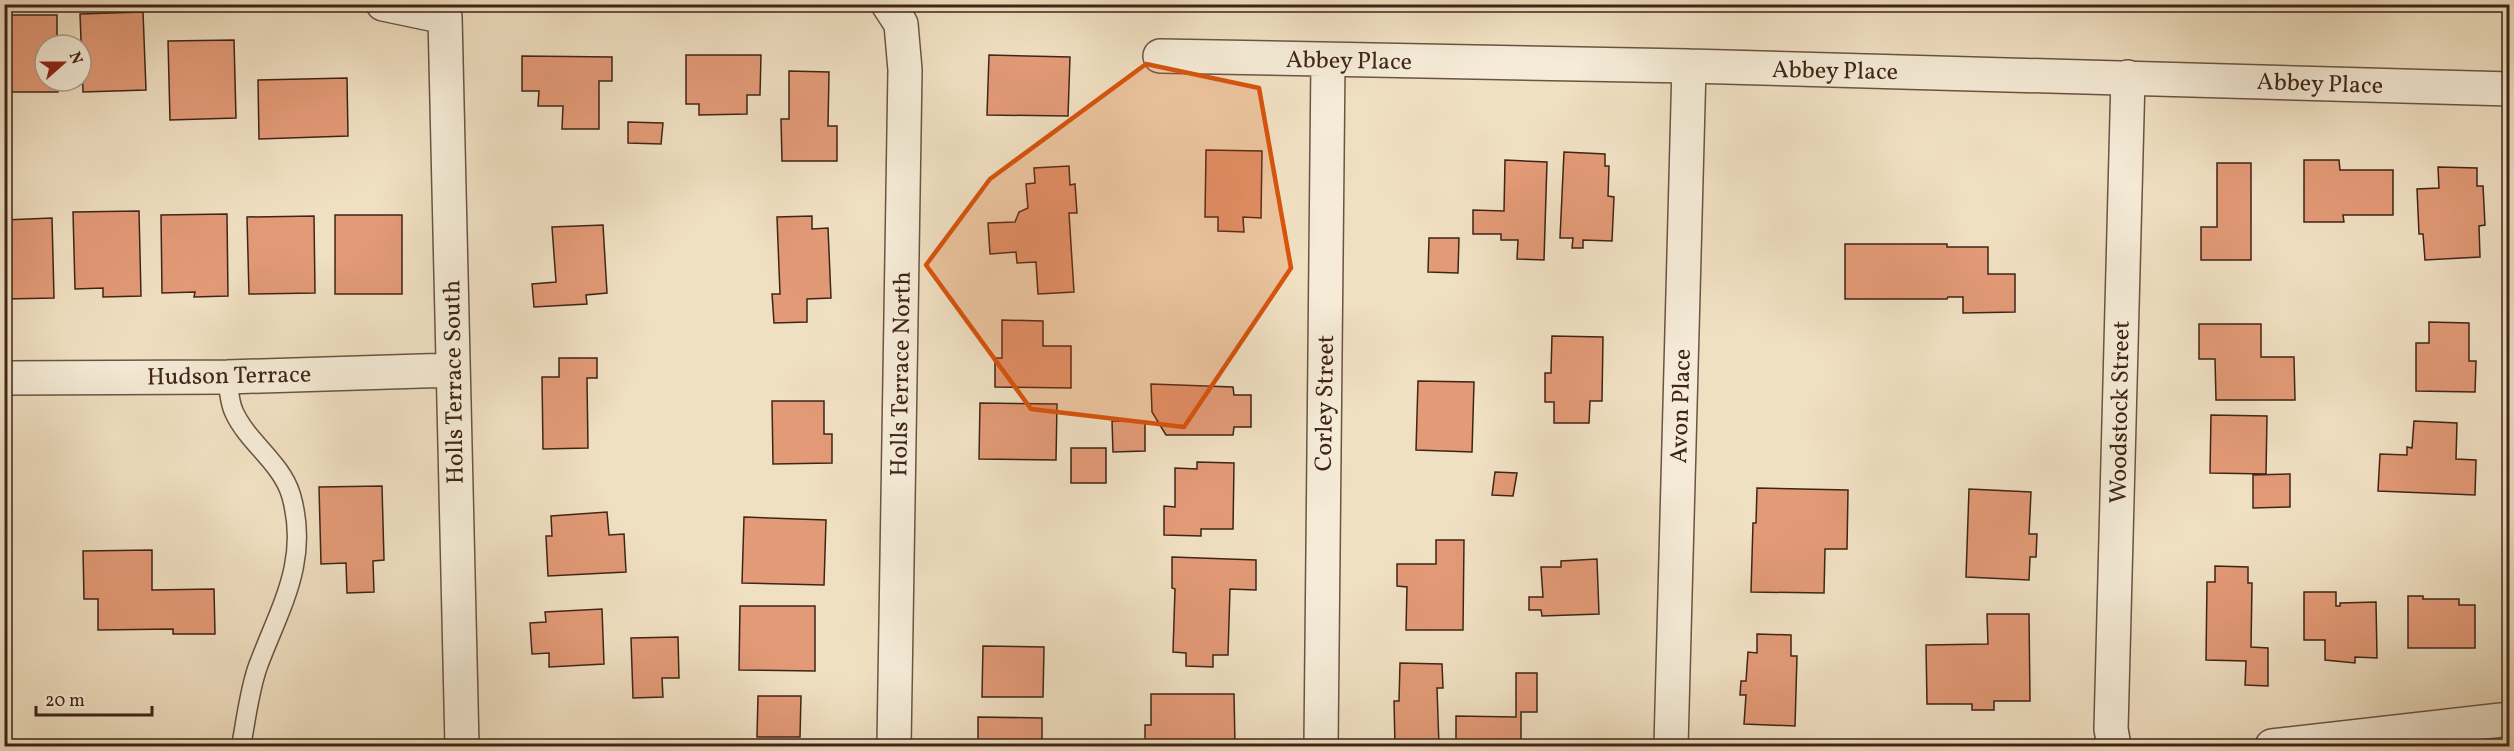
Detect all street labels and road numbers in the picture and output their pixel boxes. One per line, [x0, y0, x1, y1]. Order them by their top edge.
street label: Abbey Place [1286, 44, 1412, 80]
street label: Abbey Place [1772, 54, 1898, 90]
street label: Abbey Place [2256, 66, 2384, 104]
street label: Holls Terrace North [883, 271, 921, 477]
street label: Holls Terrace South [436, 280, 474, 484]
street label: Woodstock Street [2102, 320, 2140, 504]
street label: Corley Street [1308, 334, 1344, 472]
street label: Avon Place [1663, 348, 1701, 464]
street label: Hudson Terrace [147, 359, 312, 395]

